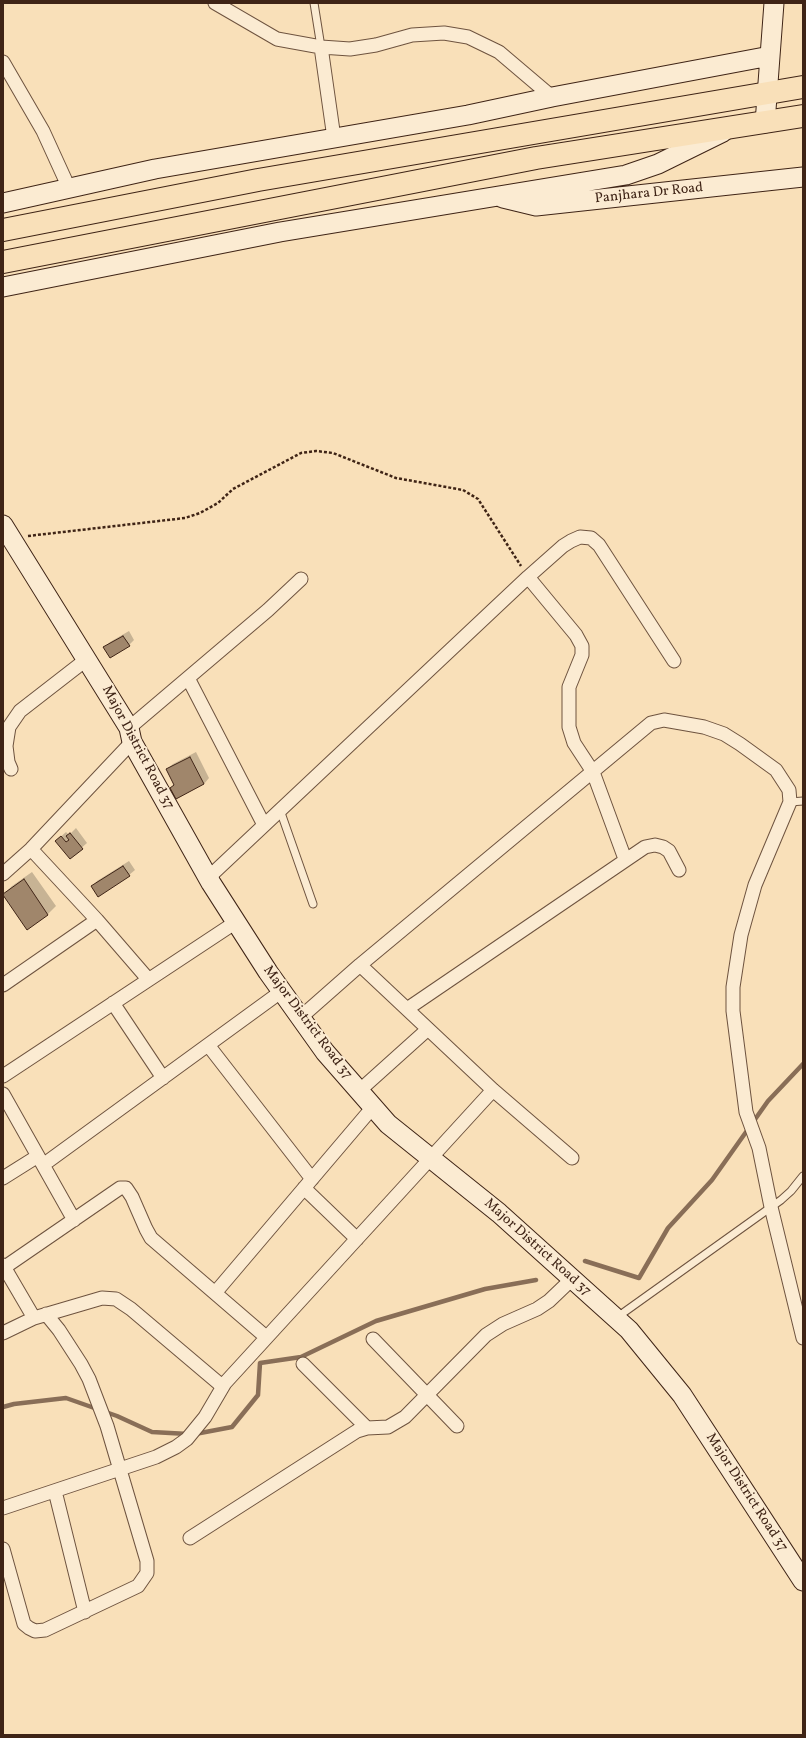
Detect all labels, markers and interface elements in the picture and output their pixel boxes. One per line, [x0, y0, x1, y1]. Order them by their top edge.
street label: Panjhara Dr Road [594, 180, 704, 208]
street label: Major District Road 37 [97, 683, 177, 813]
street label: Major District Road 37 [259, 963, 355, 1083]
street label: Major District Road 37 [480, 1196, 594, 1300]
street label: Major District Road 37 [701, 1431, 791, 1555]

